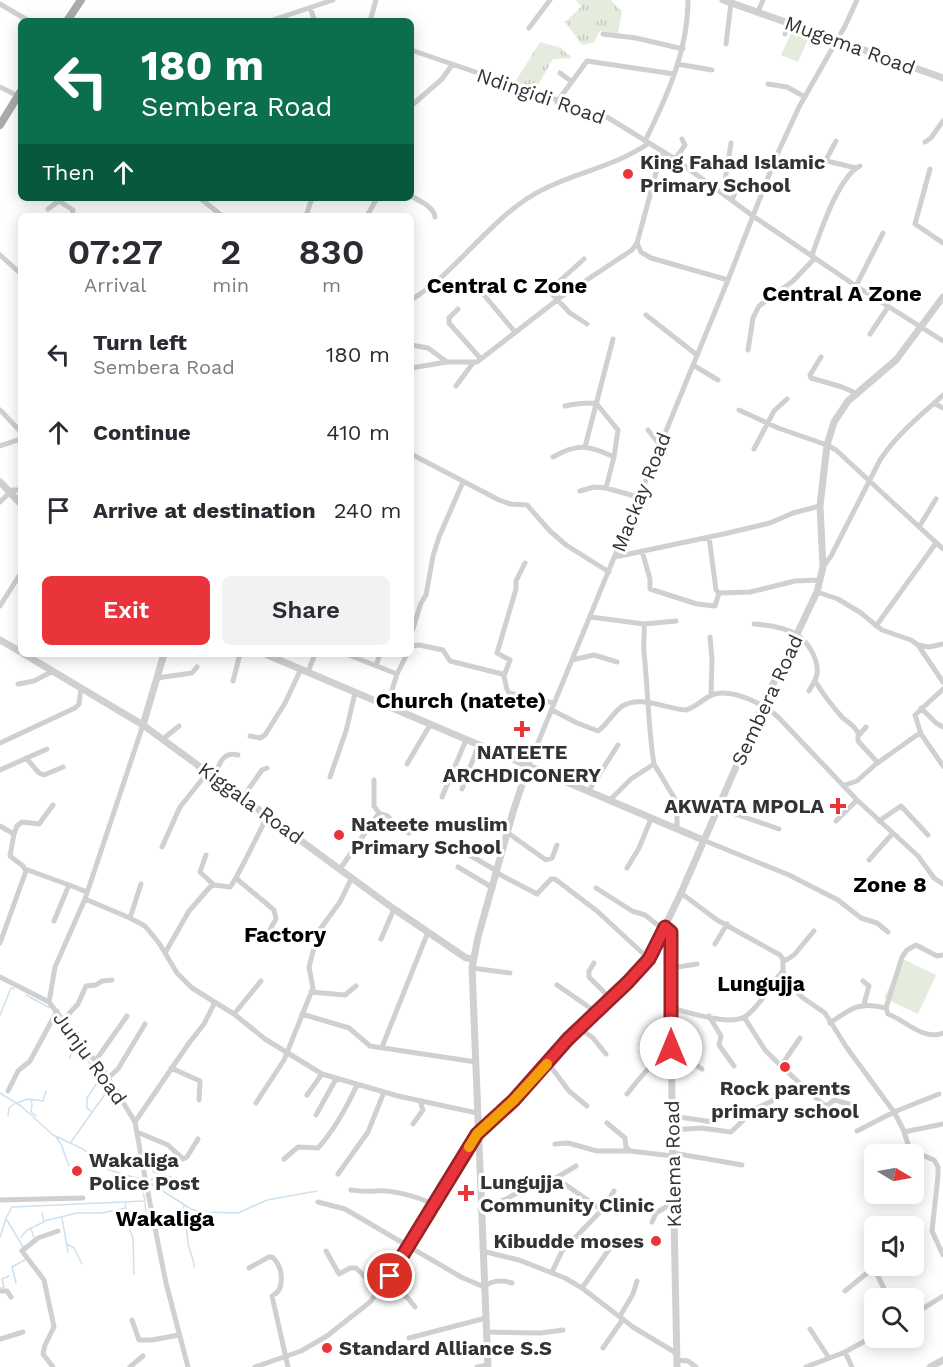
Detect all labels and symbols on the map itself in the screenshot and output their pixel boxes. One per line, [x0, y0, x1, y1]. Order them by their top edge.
street label: Mugema Road [782, 10, 918, 80]
street label: Ndingidi Road [474, 63, 608, 129]
place label: King Fahad Islamic Primary School [640, 150, 825, 197]
marker: King Fahad Islamic Primary School [621, 167, 635, 181]
district label: Central C Zone [427, 273, 587, 298]
district label: Central A Zone [762, 281, 922, 306]
street label: Mackay Road [606, 429, 676, 555]
street label: Sembera Road [726, 631, 808, 769]
district label: Church (natete) [376, 688, 546, 713]
marker: NATEETE ARCHDICONERY [513, 720, 531, 738]
place label: NATEETE ARCHDICONERY [443, 740, 601, 787]
street label: Kiggala Road [194, 757, 308, 849]
place label: AKWATA MPOLA [664, 794, 824, 818]
marker: AKWATA MPOLA [829, 797, 847, 815]
place label: Nateete muslim Primary School [351, 812, 508, 859]
marker: Nateete muslim Primary School [332, 828, 346, 842]
district label: Zone 8 [853, 872, 927, 897]
district label: Factory [244, 922, 327, 947]
district label: Lungujja [717, 971, 806, 996]
street label: Junju Road [48, 1007, 132, 1109]
position arrow [639, 1016, 703, 1080]
marker: Rock parents primary school [778, 1060, 792, 1074]
place label: Rock parents primary school [711, 1076, 859, 1123]
street label: Kalema Road [660, 1100, 686, 1228]
north arrow [864, 1144, 924, 1204]
place label: Wakaliga Police Post [89, 1148, 200, 1195]
marker: Wakaliga Police Post [70, 1164, 84, 1178]
place label: Lungujja Community Clinic [480, 1170, 655, 1217]
marker: Lungujja Community Clinic [457, 1184, 475, 1202]
district label: Wakaliga [116, 1206, 215, 1231]
place label: Kibudde moses [493, 1229, 644, 1253]
marker: Kibudde moses [649, 1234, 663, 1248]
pin [364, 1250, 415, 1301]
place label: Standard Alliance S.S [339, 1336, 552, 1360]
marker: Standard Alliance S.S [320, 1341, 334, 1355]

